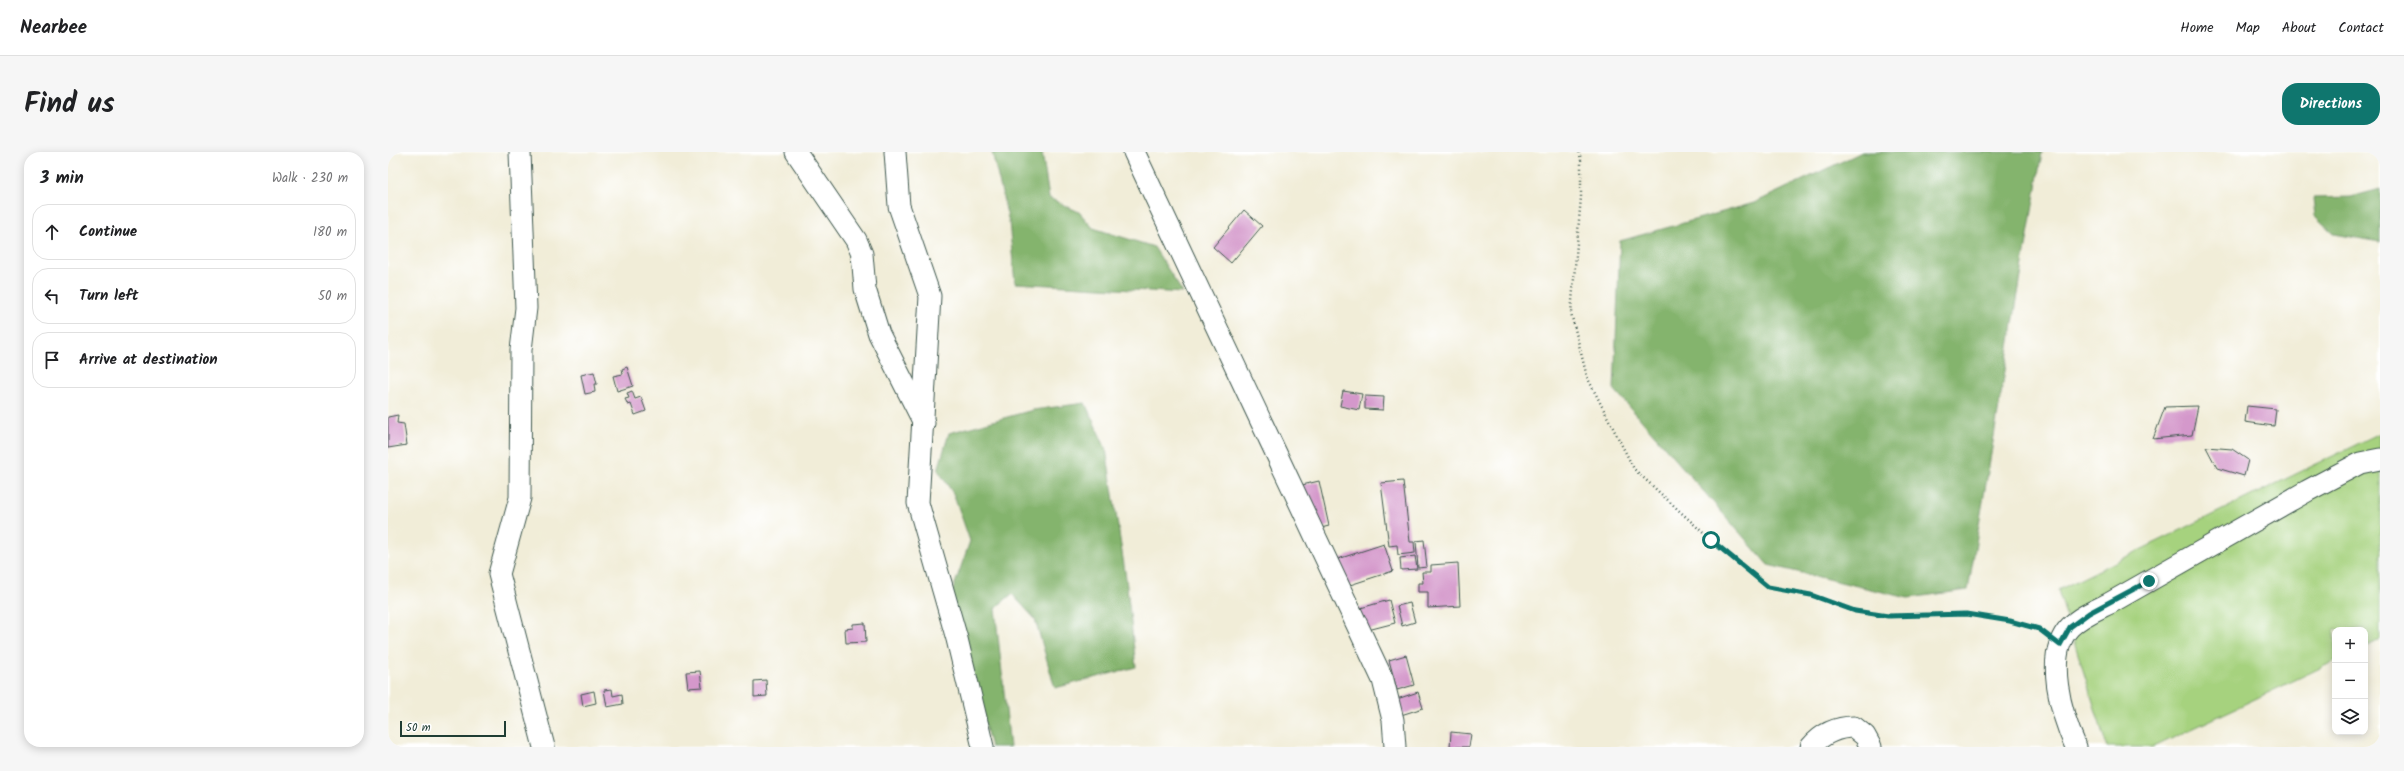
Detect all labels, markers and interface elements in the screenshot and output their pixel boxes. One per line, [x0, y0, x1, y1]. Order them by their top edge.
text: Nearbee [20, 13, 87, 43]
text: Home [2180, 17, 2214, 39]
text: Map [2236, 17, 2260, 39]
text: About [2282, 17, 2316, 39]
text: Contact [2338, 17, 2384, 39]
text: Find us [24, 82, 115, 127]
button: Directions [2282, 83, 2380, 125]
text: 3 min [40, 165, 84, 192]
text: Walk · 230 m [272, 168, 348, 189]
text: Continue [79, 220, 137, 244]
icon: ahead [41, 221, 63, 243]
text: 180 m [313, 222, 347, 243]
text: Turn left [79, 284, 139, 308]
icon: left [41, 285, 63, 307]
text: 50 m [318, 286, 347, 307]
text: Arrive at destination [79, 348, 218, 372]
icon: arrive [41, 349, 63, 371]
route start [1702, 531, 1720, 549]
route end [2140, 572, 2158, 590]
map controls [2332, 627, 2368, 735]
button: + [2332, 627, 2368, 663]
button: − [2332, 663, 2368, 699]
button: layers [2332, 699, 2368, 735]
scale bar [400, 719, 506, 738]
text: 50 m [406, 719, 431, 737]

